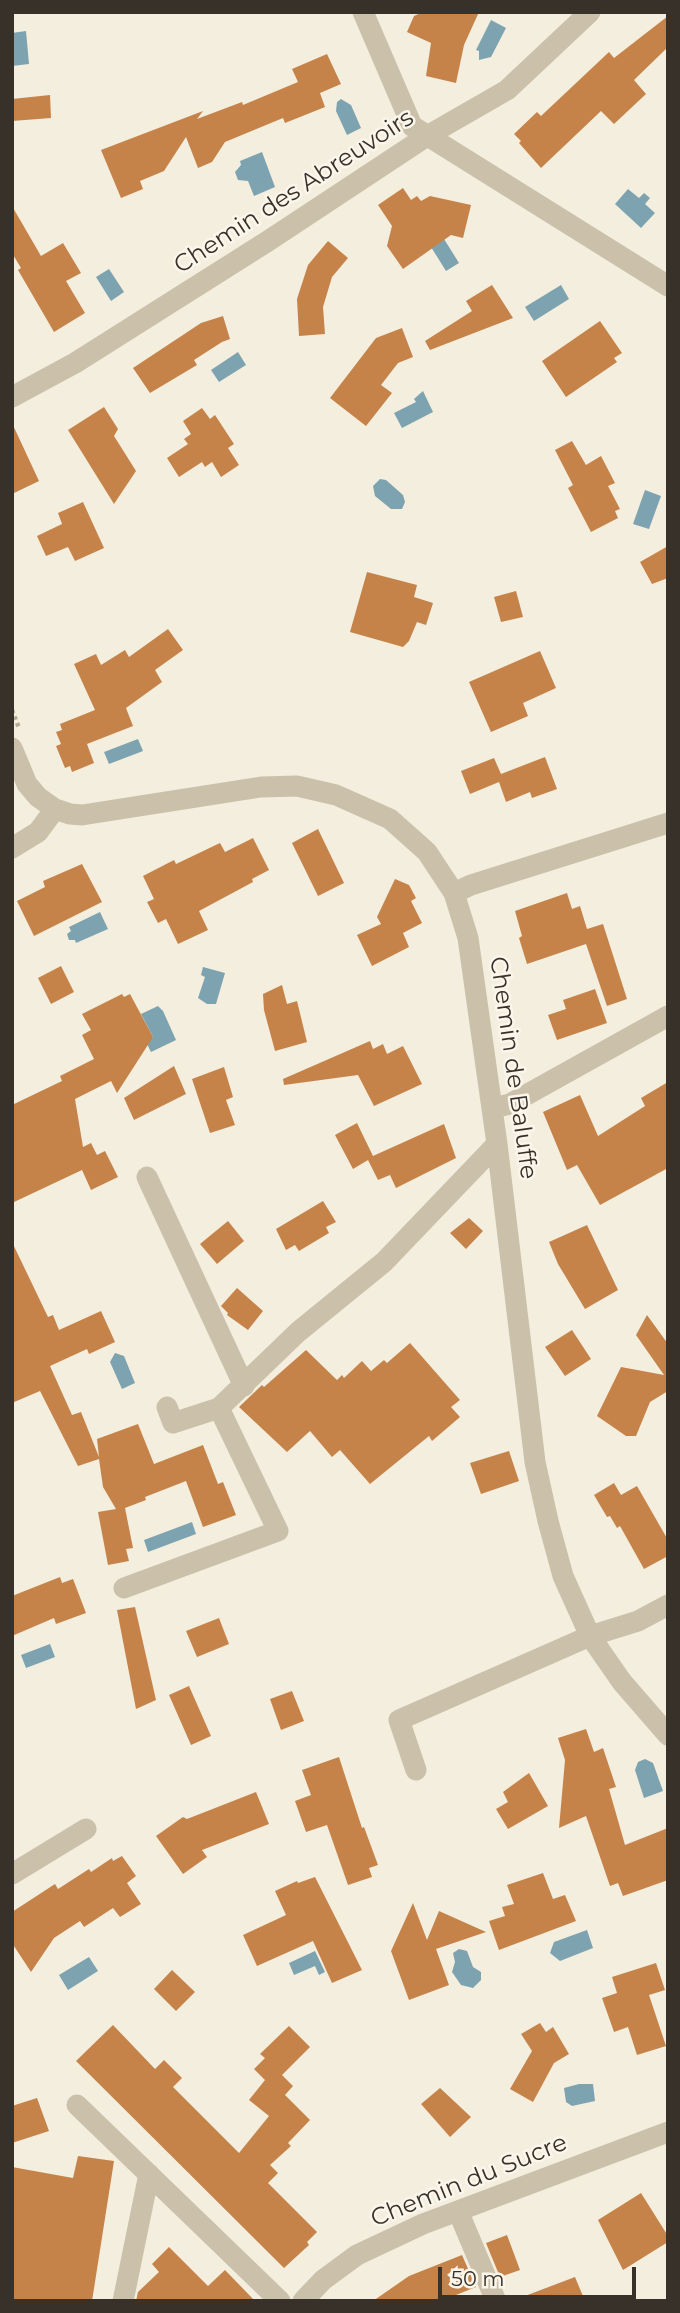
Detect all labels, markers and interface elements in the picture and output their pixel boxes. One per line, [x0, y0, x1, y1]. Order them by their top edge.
street label: Chemin des Abreuvoirs [169, 104, 419, 280]
street label: Chemin de Baluffe [483, 955, 543, 1181]
street label: Chemin du Sucre [367, 2128, 571, 2234]
scale bar [442, 2254, 640, 2298]
text: 50 m [451, 2266, 505, 2291]

